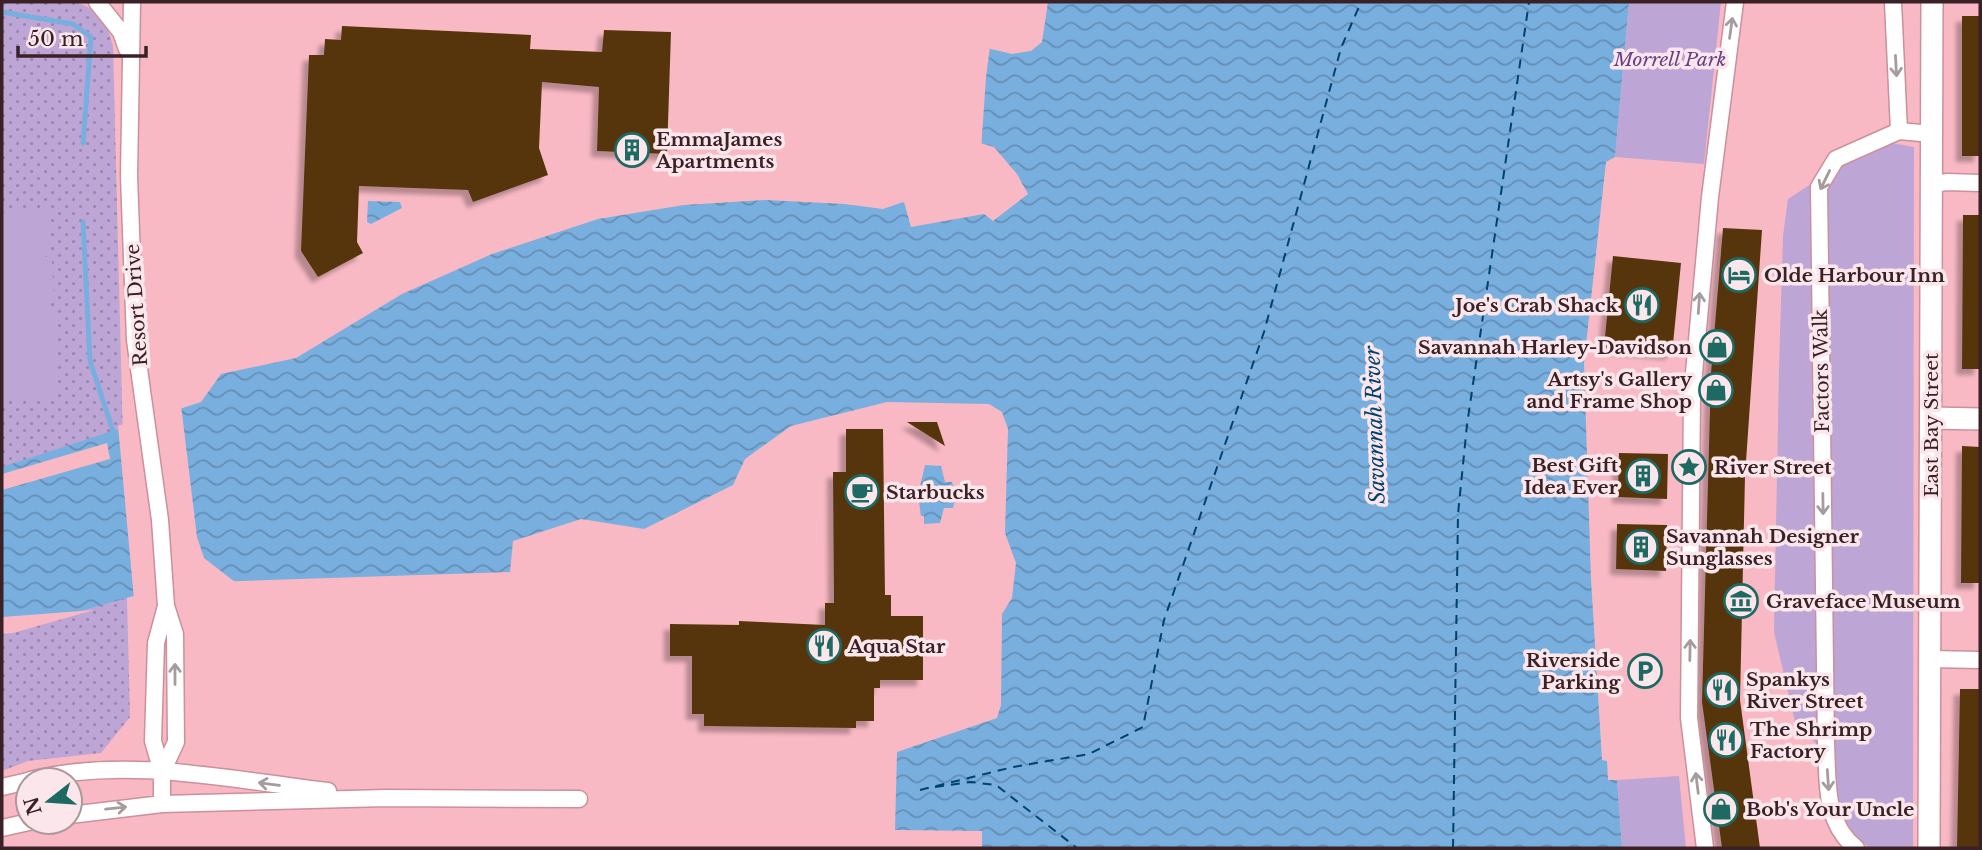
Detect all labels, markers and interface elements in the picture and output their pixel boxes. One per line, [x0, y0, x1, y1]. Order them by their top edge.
scale bar [18, 14, 145, 58]
one-way arrow [1725, 17, 1738, 40]
text: 50 m [28, 26, 84, 52]
park label: Morrell Park [1613, 48, 1726, 71]
one-way arrow [1889, 55, 1902, 78]
place label: EmmaJames Apartments [655, 128, 782, 173]
building icon: EmmaJames Apartments [613, 131, 651, 169]
one-way arrow [1818, 169, 1831, 190]
street label: Resort Drive [121, 243, 152, 367]
hotel icon: Olde Harbour Inn [1720, 256, 1758, 294]
place label: Olde Harbour Inn [1764, 264, 1945, 287]
restaurant icon: Joe's Crab Shack [1623, 286, 1661, 324]
one-way arrow [1693, 292, 1706, 314]
place label: Joe's Crab Shack [1451, 294, 1618, 317]
street label: Factors Walk [1809, 309, 1834, 433]
shop icon: Savannah Harley-Davidson [1698, 328, 1736, 366]
place label: Savannah Harley-Davidson [1418, 336, 1692, 359]
water label: Savannah River [1359, 344, 1391, 504]
street label: East Bay Street [1920, 352, 1943, 497]
place label: Artsy's Gallery and Frame Shop [1526, 368, 1693, 413]
shop icon: Artsy's Gallery and Frame Shop [1697, 371, 1735, 409]
place icon: River Street [1670, 448, 1708, 486]
place label: Best Gift Idea Ever [1524, 454, 1619, 499]
place label: River Street [1714, 456, 1832, 479]
building icon: Best Gift Idea Ever [1624, 457, 1662, 495]
cafe icon: Starbucks [843, 473, 881, 511]
place label: Starbucks [886, 481, 985, 504]
one-way arrow [1816, 492, 1830, 515]
place label: Savannah Designer Sunglasses [1666, 525, 1860, 570]
building icon: Savannah Designer Sunglasses [1622, 528, 1660, 566]
museum icon: Graveface Museum [1722, 582, 1760, 620]
place label: Graveface Museum [1766, 590, 1961, 613]
restaurant icon: Aqua Star [805, 627, 843, 665]
place label: Aqua Star [847, 635, 946, 658]
one-way arrow [1683, 639, 1696, 662]
place label: Riverside Parking [1526, 649, 1621, 694]
parking icon: Riverside Parking [1626, 652, 1664, 690]
one-way arrow [168, 663, 182, 686]
place label: Spankys River Street [1746, 668, 1864, 713]
restaurant icon: Spankys River Street [1703, 671, 1741, 709]
place label: The Shrimp Factory [1750, 718, 1872, 763]
restaurant icon: The Shrimp Factory [1707, 721, 1745, 759]
north arrow [14, 766, 84, 836]
one-way arrow [1822, 769, 1835, 791]
one-way arrow [1690, 772, 1703, 795]
one-way arrow [258, 778, 281, 791]
shop icon: Bob's Your Uncle [1702, 790, 1740, 828]
text: N [20, 794, 47, 818]
place label: Bob's Your Uncle [1746, 798, 1914, 821]
one-way arrow [104, 802, 127, 815]

